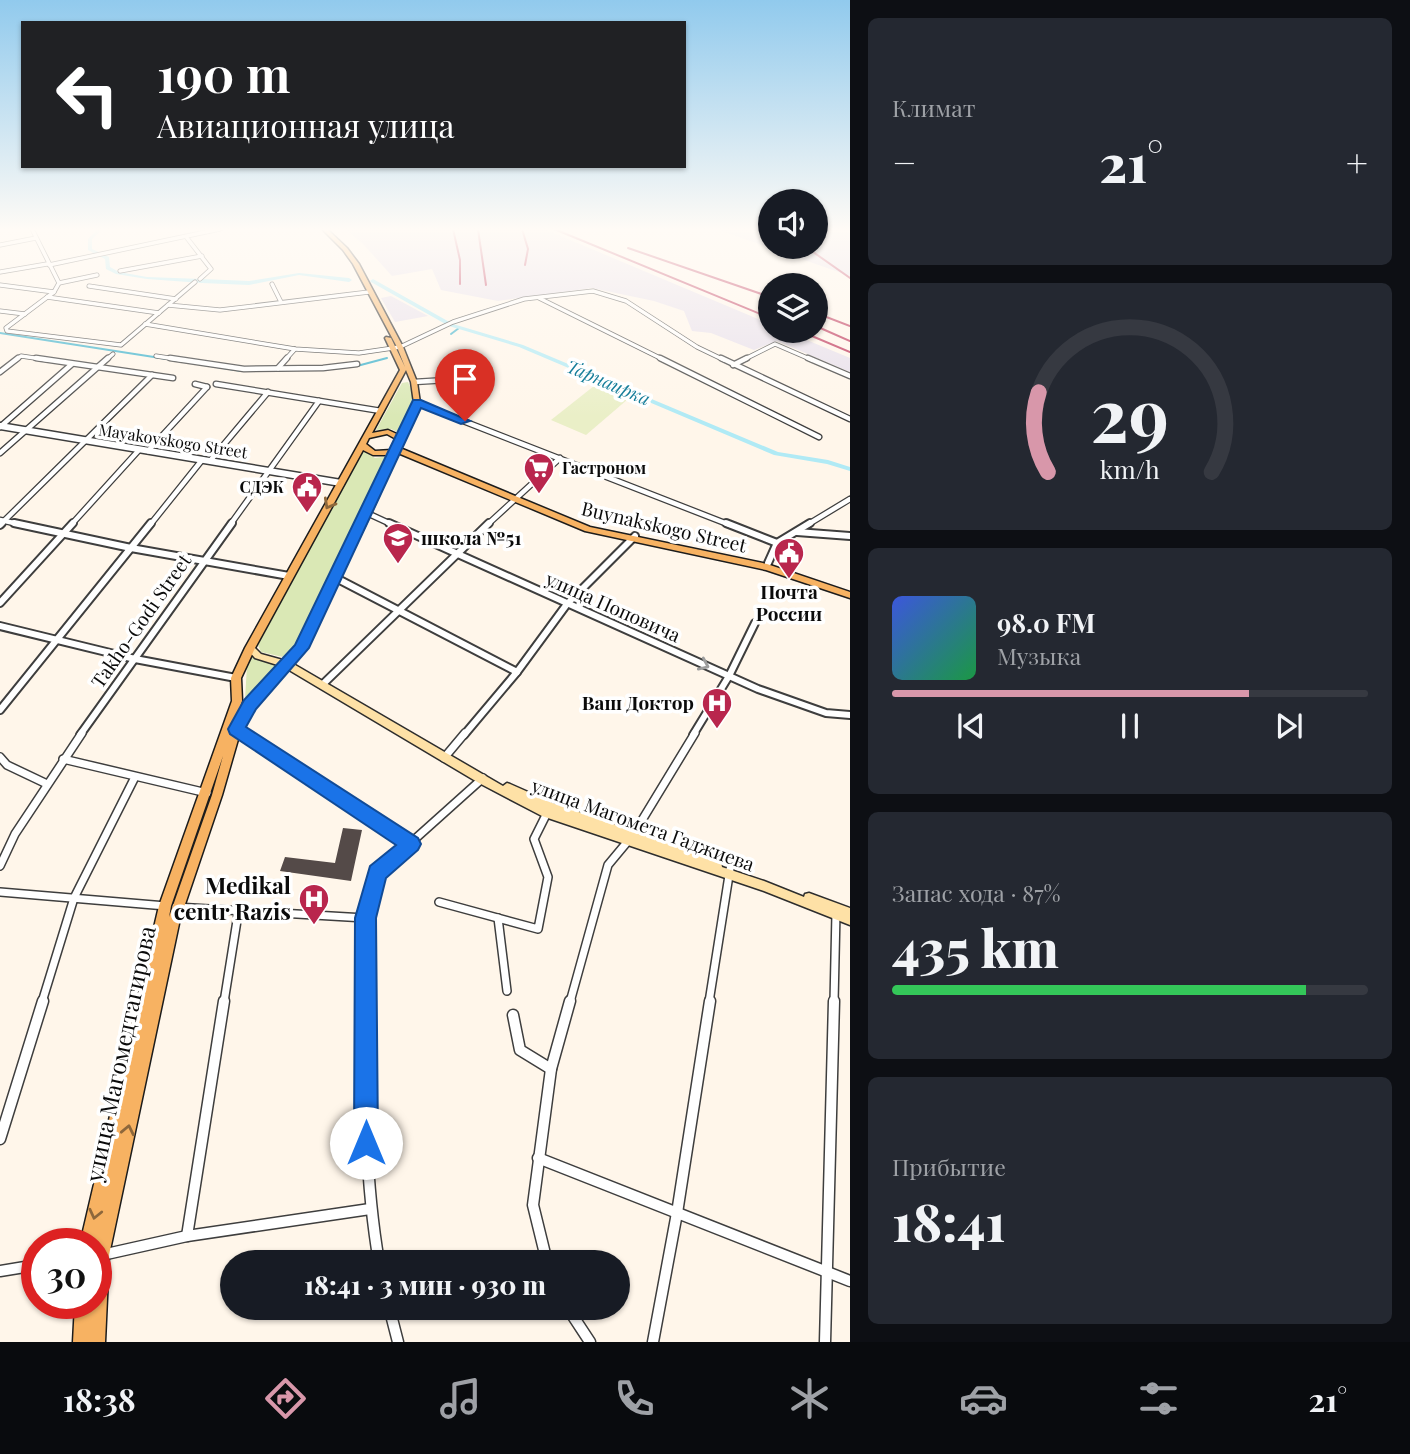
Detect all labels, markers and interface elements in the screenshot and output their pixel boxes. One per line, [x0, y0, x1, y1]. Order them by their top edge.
text: 190 m [157, 40, 290, 105]
icon: left [42, 49, 133, 140]
text: Климат [892, 92, 975, 123]
text: Авиационная улица [157, 103, 454, 146]
text: 21° [1099, 127, 1163, 196]
text: − [892, 136, 917, 187]
text: + [1346, 136, 1368, 187]
map controls [758, 189, 828, 343]
button: sound [758, 189, 828, 259]
button: layers [758, 273, 828, 343]
pin [435, 349, 495, 421]
water label: Тарнаирка [563, 354, 654, 411]
icon: arrive [446, 360, 484, 398]
text: 29 [1091, 364, 1169, 461]
street label: Mayakovskogo Street [97, 418, 249, 463]
supermarket icon: Гастроном [522, 451, 556, 495]
text: km/h [1100, 452, 1160, 485]
place label: Гастроном [562, 457, 646, 478]
public building icon: СДЭК [290, 470, 324, 514]
place label: СДЭК [240, 476, 284, 497]
street label: Buynakskogo Street [579, 494, 750, 558]
one-way arrow [324, 497, 337, 510]
school or university icon: школа №51 [381, 521, 415, 565]
place label: школа №51 [421, 524, 522, 550]
public building icon: Почта России [772, 536, 806, 580]
street label: Takho-Godi Street [84, 548, 196, 693]
street label: улица Поповича [541, 564, 685, 648]
place label: Почта России [756, 578, 822, 626]
text: 98.0 FM [997, 605, 1095, 640]
text: Музыка [997, 640, 1081, 671]
one-way arrow [697, 657, 709, 671]
hospital icon: Ваш Доктор [700, 686, 734, 730]
place label: Ваш Доктор [582, 689, 694, 715]
icon: previous [952, 707, 990, 745]
icon: pause [1111, 707, 1149, 745]
icon: next [1270, 707, 1308, 745]
street label: улица Магомета Гаджиева [527, 771, 759, 877]
place label: Medikal centr Razis [174, 869, 291, 926]
text: Запас хода · 87% [892, 877, 1061, 908]
hospital icon: Medikal centr Razis [297, 882, 331, 926]
text: 435 km [892, 912, 1059, 981]
street label: улица Магомедтагирова [77, 922, 162, 1186]
position arrow [329, 1106, 403, 1180]
one-way arrow [120, 1124, 134, 1136]
text: Прибытие [892, 1151, 1006, 1182]
text: 18:41 [892, 1186, 1006, 1255]
one-way arrow [89, 1208, 103, 1220]
speed limit sign: 30 [21, 1228, 112, 1319]
text: 18:41 · 3 мин · 930 m [304, 1267, 546, 1302]
icon: directions [261, 1374, 310, 1423]
icon: music [436, 1374, 485, 1423]
icon: phone [610, 1374, 659, 1423]
icon: climate [785, 1374, 834, 1423]
icon: car [959, 1374, 1008, 1423]
icon: filters [1134, 1374, 1183, 1423]
text: 18:38 [63, 1377, 136, 1420]
text: 21° [1308, 1377, 1347, 1420]

